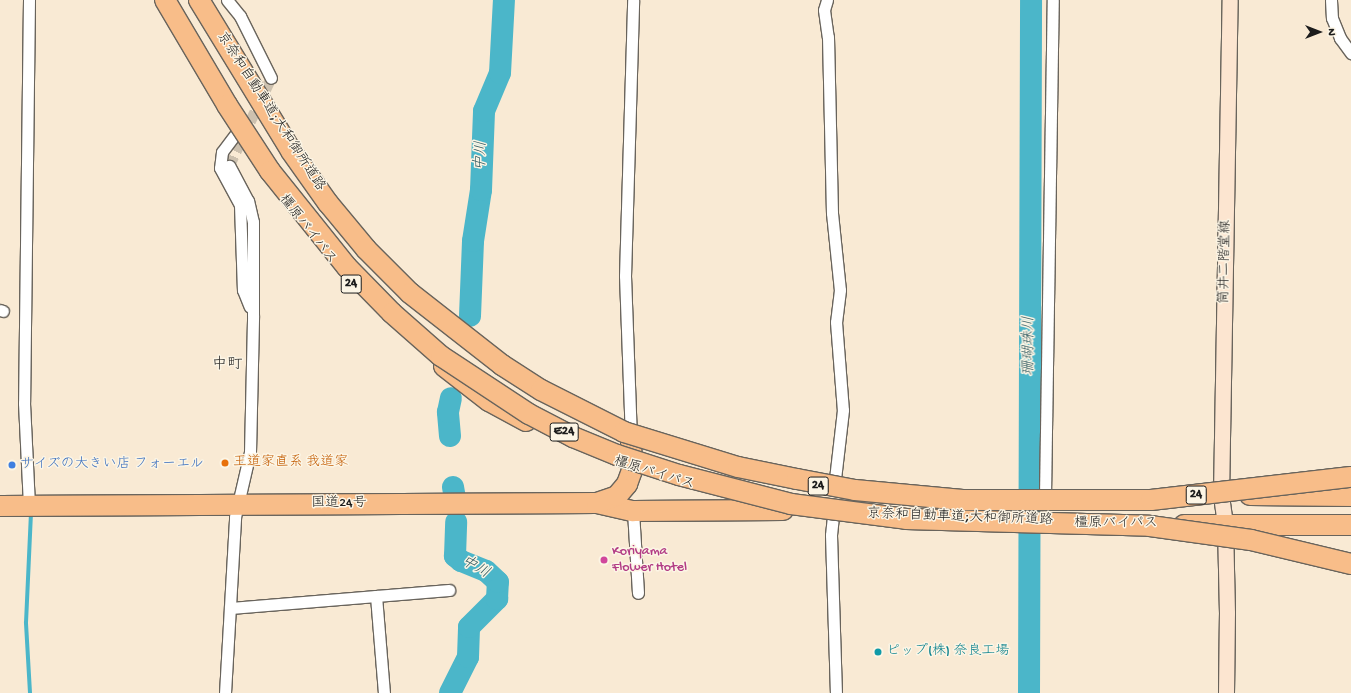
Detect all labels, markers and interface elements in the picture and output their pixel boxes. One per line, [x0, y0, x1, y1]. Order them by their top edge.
north arrow [1299, 12, 1339, 52]
text: N [1325, 28, 1337, 36]
street label: 京奈和自動車道;大和御所道路 [212, 29, 328, 195]
water label: 中川 [472, 141, 492, 171]
street label: 橿原バイパス [275, 192, 339, 268]
street label: 筒井二階堂線 [1217, 220, 1235, 304]
road number: 24 [340, 273, 362, 295]
water label: 珊瑚珠川 [1021, 316, 1039, 376]
district label: 中町 [212, 357, 242, 375]
road number: E24 [549, 421, 579, 443]
street label: 橿原バイパス [611, 454, 697, 494]
place label: 王道家直系 我道家 [233, 455, 348, 471]
place label: サイズの大きい店 フォーエル [20, 457, 205, 473]
marker: 王道家直系 我道家 [220, 458, 230, 468]
marker: サイズの大きい店 フォーエル [7, 460, 17, 470]
road number: 24 [807, 475, 829, 497]
road number: 24 [1185, 484, 1207, 506]
street label: 国道24号 [311, 496, 367, 512]
street label: 京奈和自動車道;大和御所道路 [867, 506, 1053, 530]
street label: 橿原バイパス [1074, 516, 1158, 532]
place label: Koriyama Flower Hotel [612, 544, 687, 576]
water label: 中川 [458, 553, 492, 583]
marker: Koriyama Flower Hotel [599, 555, 609, 565]
place label: ピップ(株) 奈良工場 [886, 644, 1009, 660]
marker: ピップ(株) 奈良工場 [873, 647, 883, 657]

